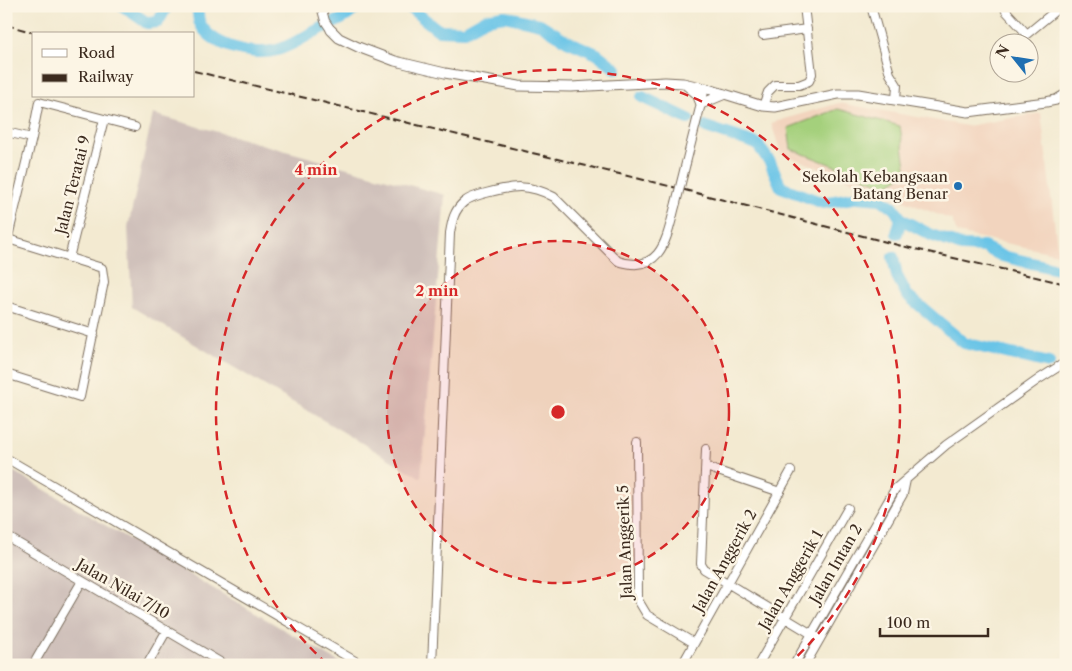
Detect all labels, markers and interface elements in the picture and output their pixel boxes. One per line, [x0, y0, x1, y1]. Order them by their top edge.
legend [32, 32, 195, 98]
north arrow [990, 32, 1040, 82]
text: N [992, 42, 1014, 61]
text: Road [78, 43, 115, 62]
text: Railway [78, 67, 134, 86]
street label: Jalan Teratai 9 [51, 133, 94, 238]
text: 4 min [294, 160, 338, 179]
place label: Sekolah Kebangsaan Batang Benar [802, 167, 949, 203]
marker: Sekolah Kebangsaan Batang Benar [952, 180, 964, 192]
text: 2 min [415, 281, 459, 300]
centre of rings [549, 403, 567, 421]
street label: Jalan Anggerik 5 [613, 485, 636, 601]
street label: Jalan Anggerik 2 [687, 506, 761, 617]
street label: Jalan Intan 2 [804, 520, 866, 609]
street label: Jalan Anggerik 1 [753, 526, 827, 635]
street label: Jalan Nilai 7/10 [71, 553, 173, 623]
scale bar [880, 606, 987, 638]
text: 100 m [887, 613, 930, 632]

